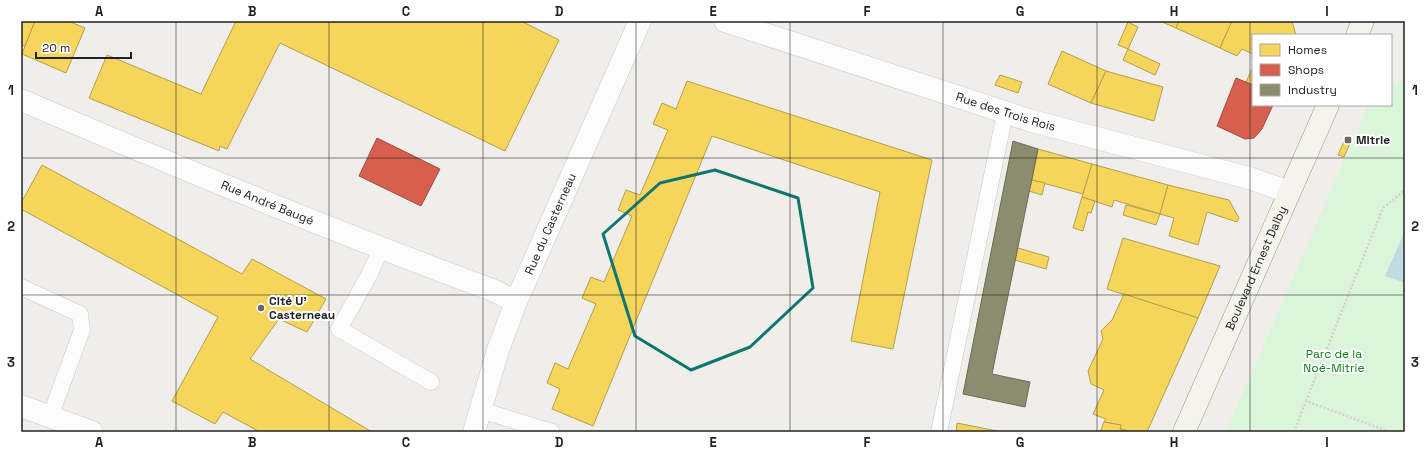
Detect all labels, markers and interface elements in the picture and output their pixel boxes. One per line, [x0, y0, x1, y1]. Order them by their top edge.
text: A [95, 3, 104, 20]
text: B [248, 3, 257, 20]
text: C [402, 3, 410, 20]
text: D [555, 3, 564, 20]
text: E [709, 3, 717, 20]
text: F [864, 3, 871, 20]
text: G [1016, 3, 1024, 20]
text: H [1170, 3, 1178, 20]
text: I [1325, 3, 1329, 20]
scale bar [36, 34, 131, 60]
legend [1252, 34, 1392, 106]
text: 20 m [42, 40, 70, 56]
text: Homes [1288, 42, 1327, 58]
text: Shops [1288, 62, 1324, 78]
text: 1 [8, 82, 14, 99]
text: Industry [1288, 82, 1337, 98]
text: 1 [1412, 82, 1418, 99]
street label: Rue des Trois Rois [954, 89, 1057, 135]
place label: Mitrie [1356, 132, 1390, 148]
marker: Mitrie [1343, 135, 1353, 145]
street label: Rue du Casterneau [521, 171, 580, 277]
street label: Rue André Baugé [218, 177, 316, 229]
street label: Boulevard Ernest Dalby [1222, 203, 1291, 333]
text: 2 [7, 218, 15, 235]
text: 2 [1411, 218, 1419, 235]
place label: Cité U' Casterneau [269, 293, 335, 323]
marker: Cité U' Casterneau [256, 303, 266, 313]
park label: Parc de la Noé-Mitrie [1303, 346, 1365, 376]
text: 3 [7, 354, 15, 371]
text: 3 [1411, 354, 1419, 371]
text: A [95, 434, 104, 451]
text: B [248, 434, 257, 451]
text: C [402, 434, 410, 451]
text: D [555, 434, 564, 451]
text: E [709, 434, 717, 451]
text: F [864, 434, 871, 451]
text: G [1016, 434, 1024, 451]
text: H [1170, 434, 1178, 451]
text: I [1325, 434, 1329, 451]

